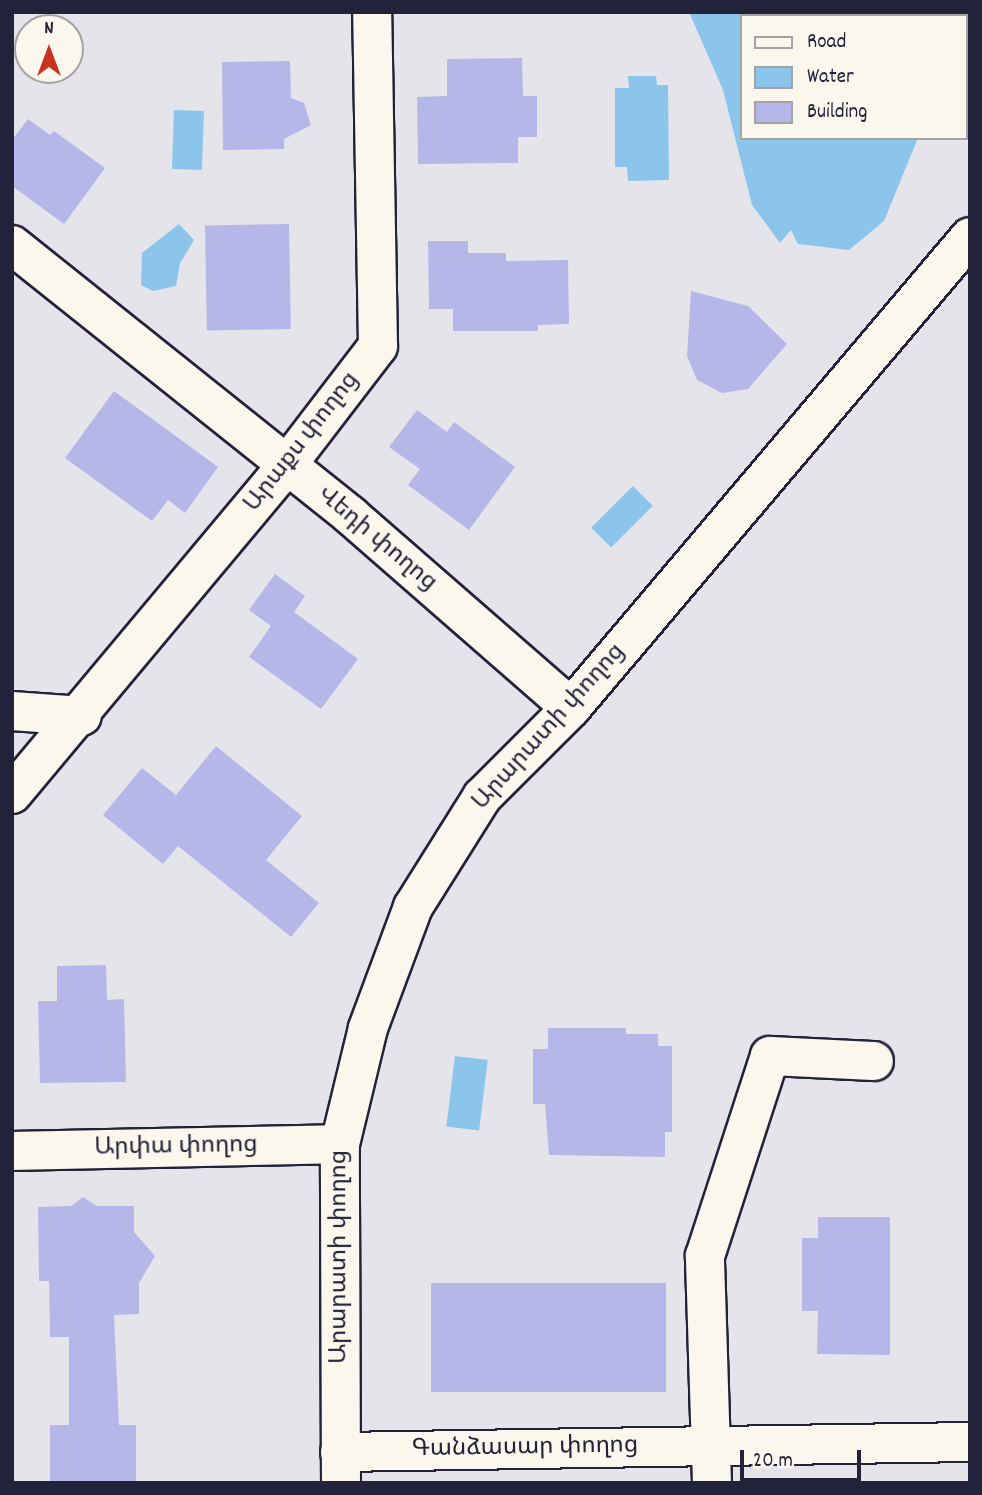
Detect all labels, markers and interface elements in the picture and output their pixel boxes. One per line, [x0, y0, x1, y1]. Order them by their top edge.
north arrow [14, 14, 84, 84]
legend [740, 14, 968, 140]
text: N [44, 16, 54, 43]
text: Road [807, 28, 846, 58]
text: Water [807, 63, 854, 93]
text: Building [807, 98, 867, 128]
street label: Արաքս փողոց [239, 367, 367, 519]
street label: Վեդի փողոց [310, 482, 442, 598]
street label: Արարատի փողոց [468, 639, 632, 817]
street label: Արփա փողոց [94, 1132, 258, 1164]
street label: Արարատի փողոց [327, 1150, 355, 1364]
street label: Գանձասար փողոց [412, 1433, 638, 1465]
scale bar [744, 1436, 865, 1480]
text: 20 m [753, 1447, 793, 1477]

